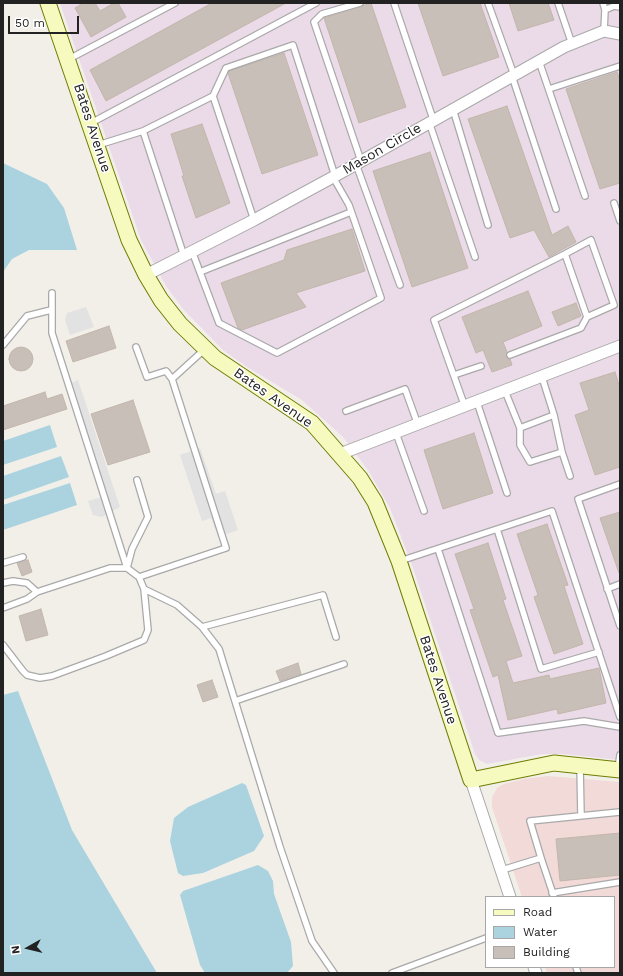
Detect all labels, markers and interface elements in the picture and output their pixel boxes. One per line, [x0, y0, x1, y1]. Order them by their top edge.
scale bar [10, 8, 81, 34]
text: 50 m [15, 16, 45, 30]
street label: Bates Avenue [70, 81, 114, 175]
street label: Mason Circle [340, 120, 424, 178]
street label: Bates Avenue [230, 365, 316, 431]
street label: Bates Avenue [416, 633, 460, 727]
legend [485, 896, 615, 968]
text: Road [523, 905, 552, 919]
text: Water [523, 925, 557, 939]
north arrow [8, 928, 48, 968]
text: N [9, 945, 23, 955]
text: Building [523, 945, 570, 959]

